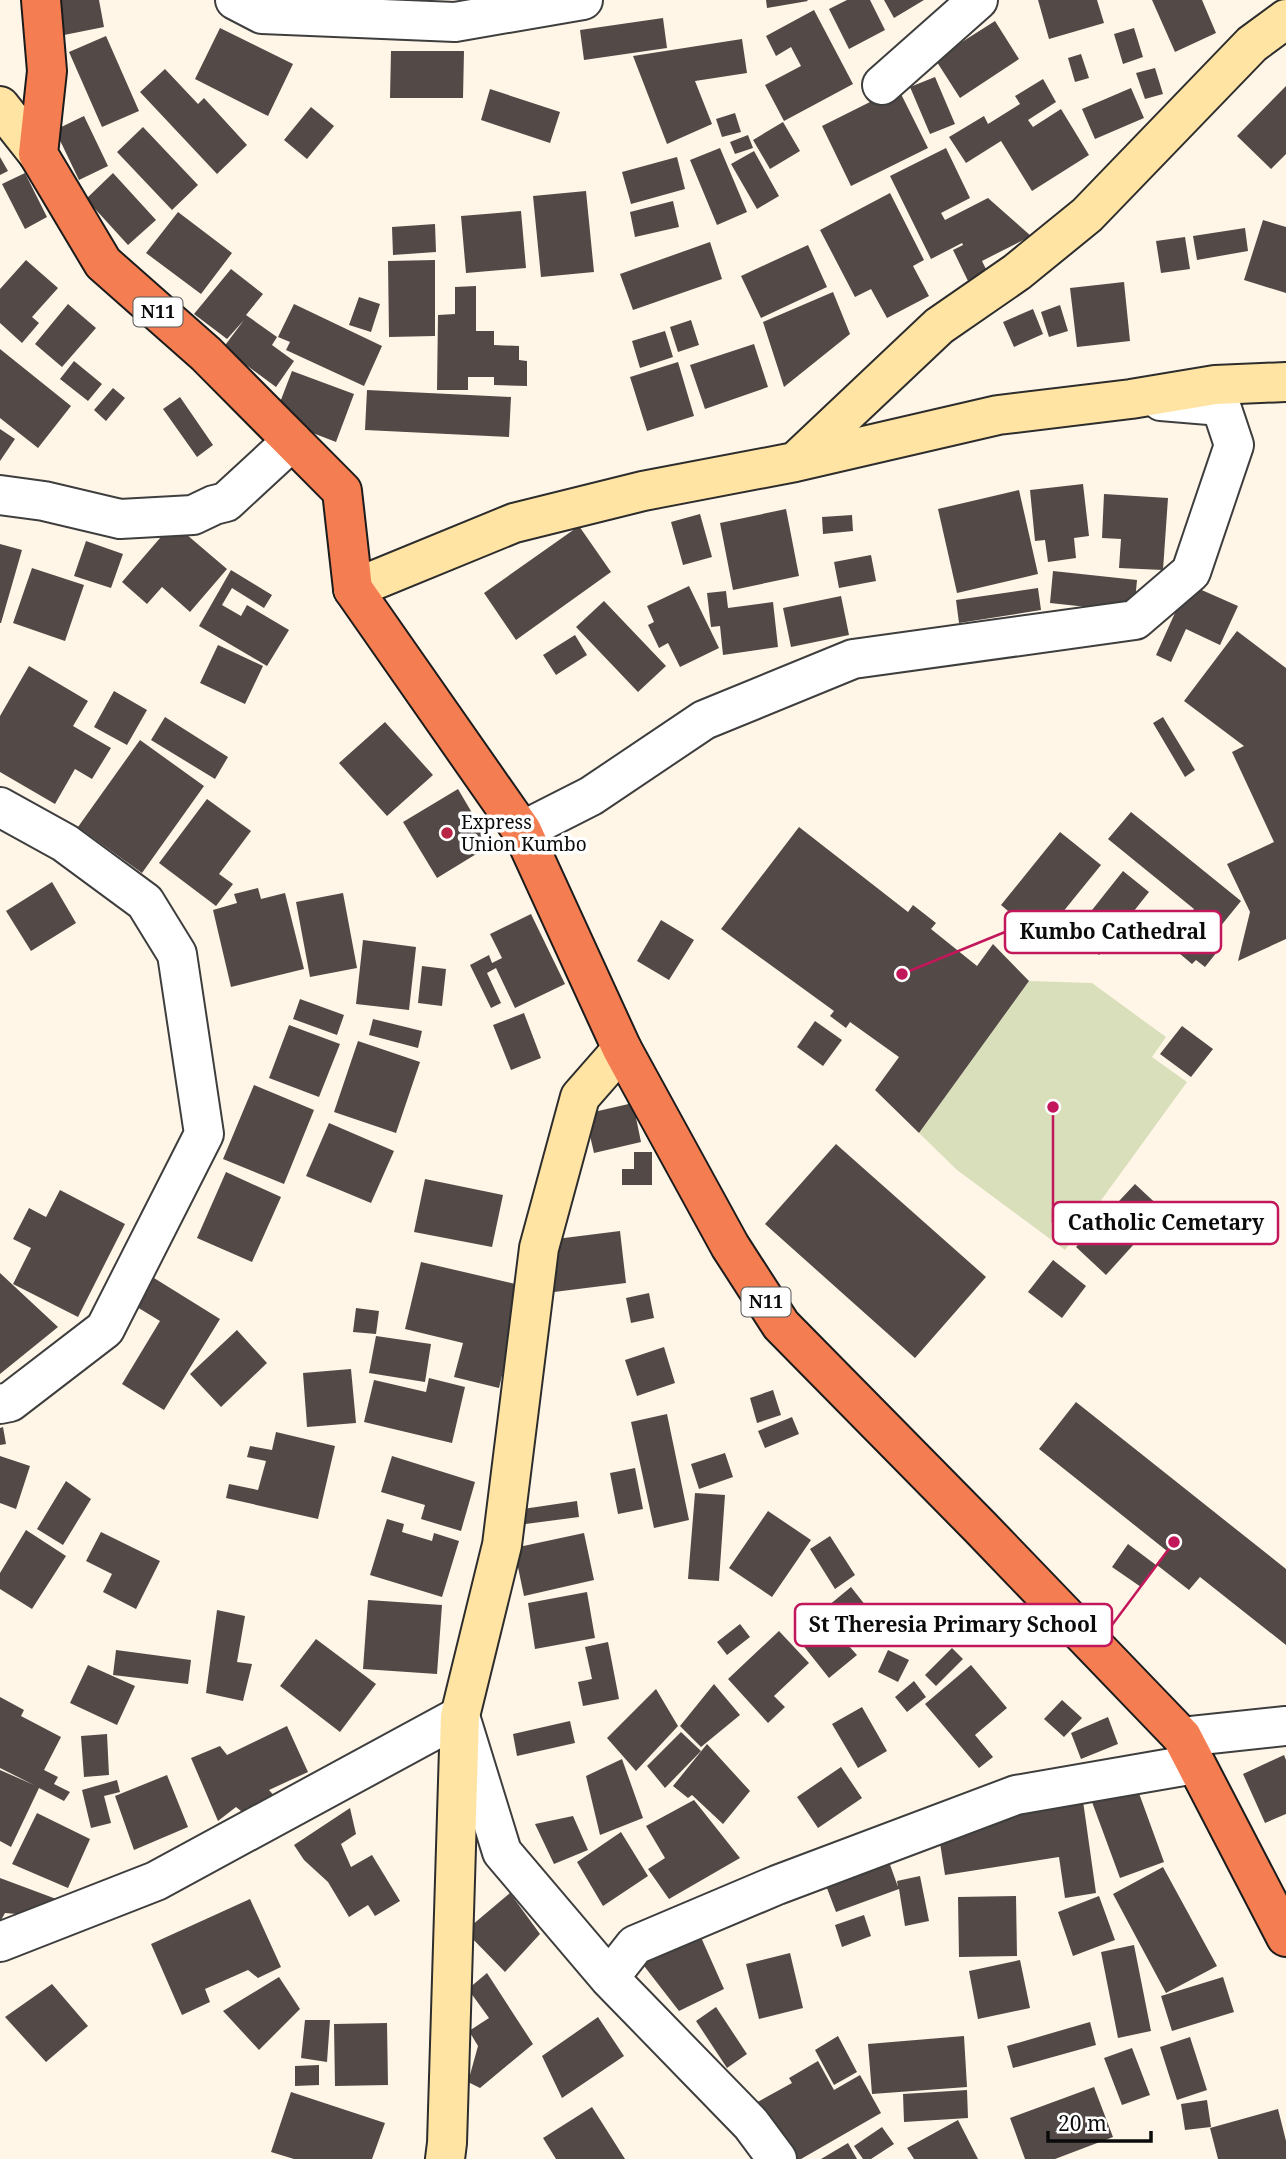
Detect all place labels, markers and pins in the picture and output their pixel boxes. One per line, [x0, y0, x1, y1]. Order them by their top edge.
place label: Express Union Kumbo [461, 809, 587, 857]
marker: Express Union Kumbo [439, 825, 455, 841]
callout: Kumbo Cathedral [1005, 911, 1221, 953]
callout: Catholic Cemetary [1053, 1202, 1278, 1244]
callout: St Theresia Primary School [795, 1604, 1112, 1646]

